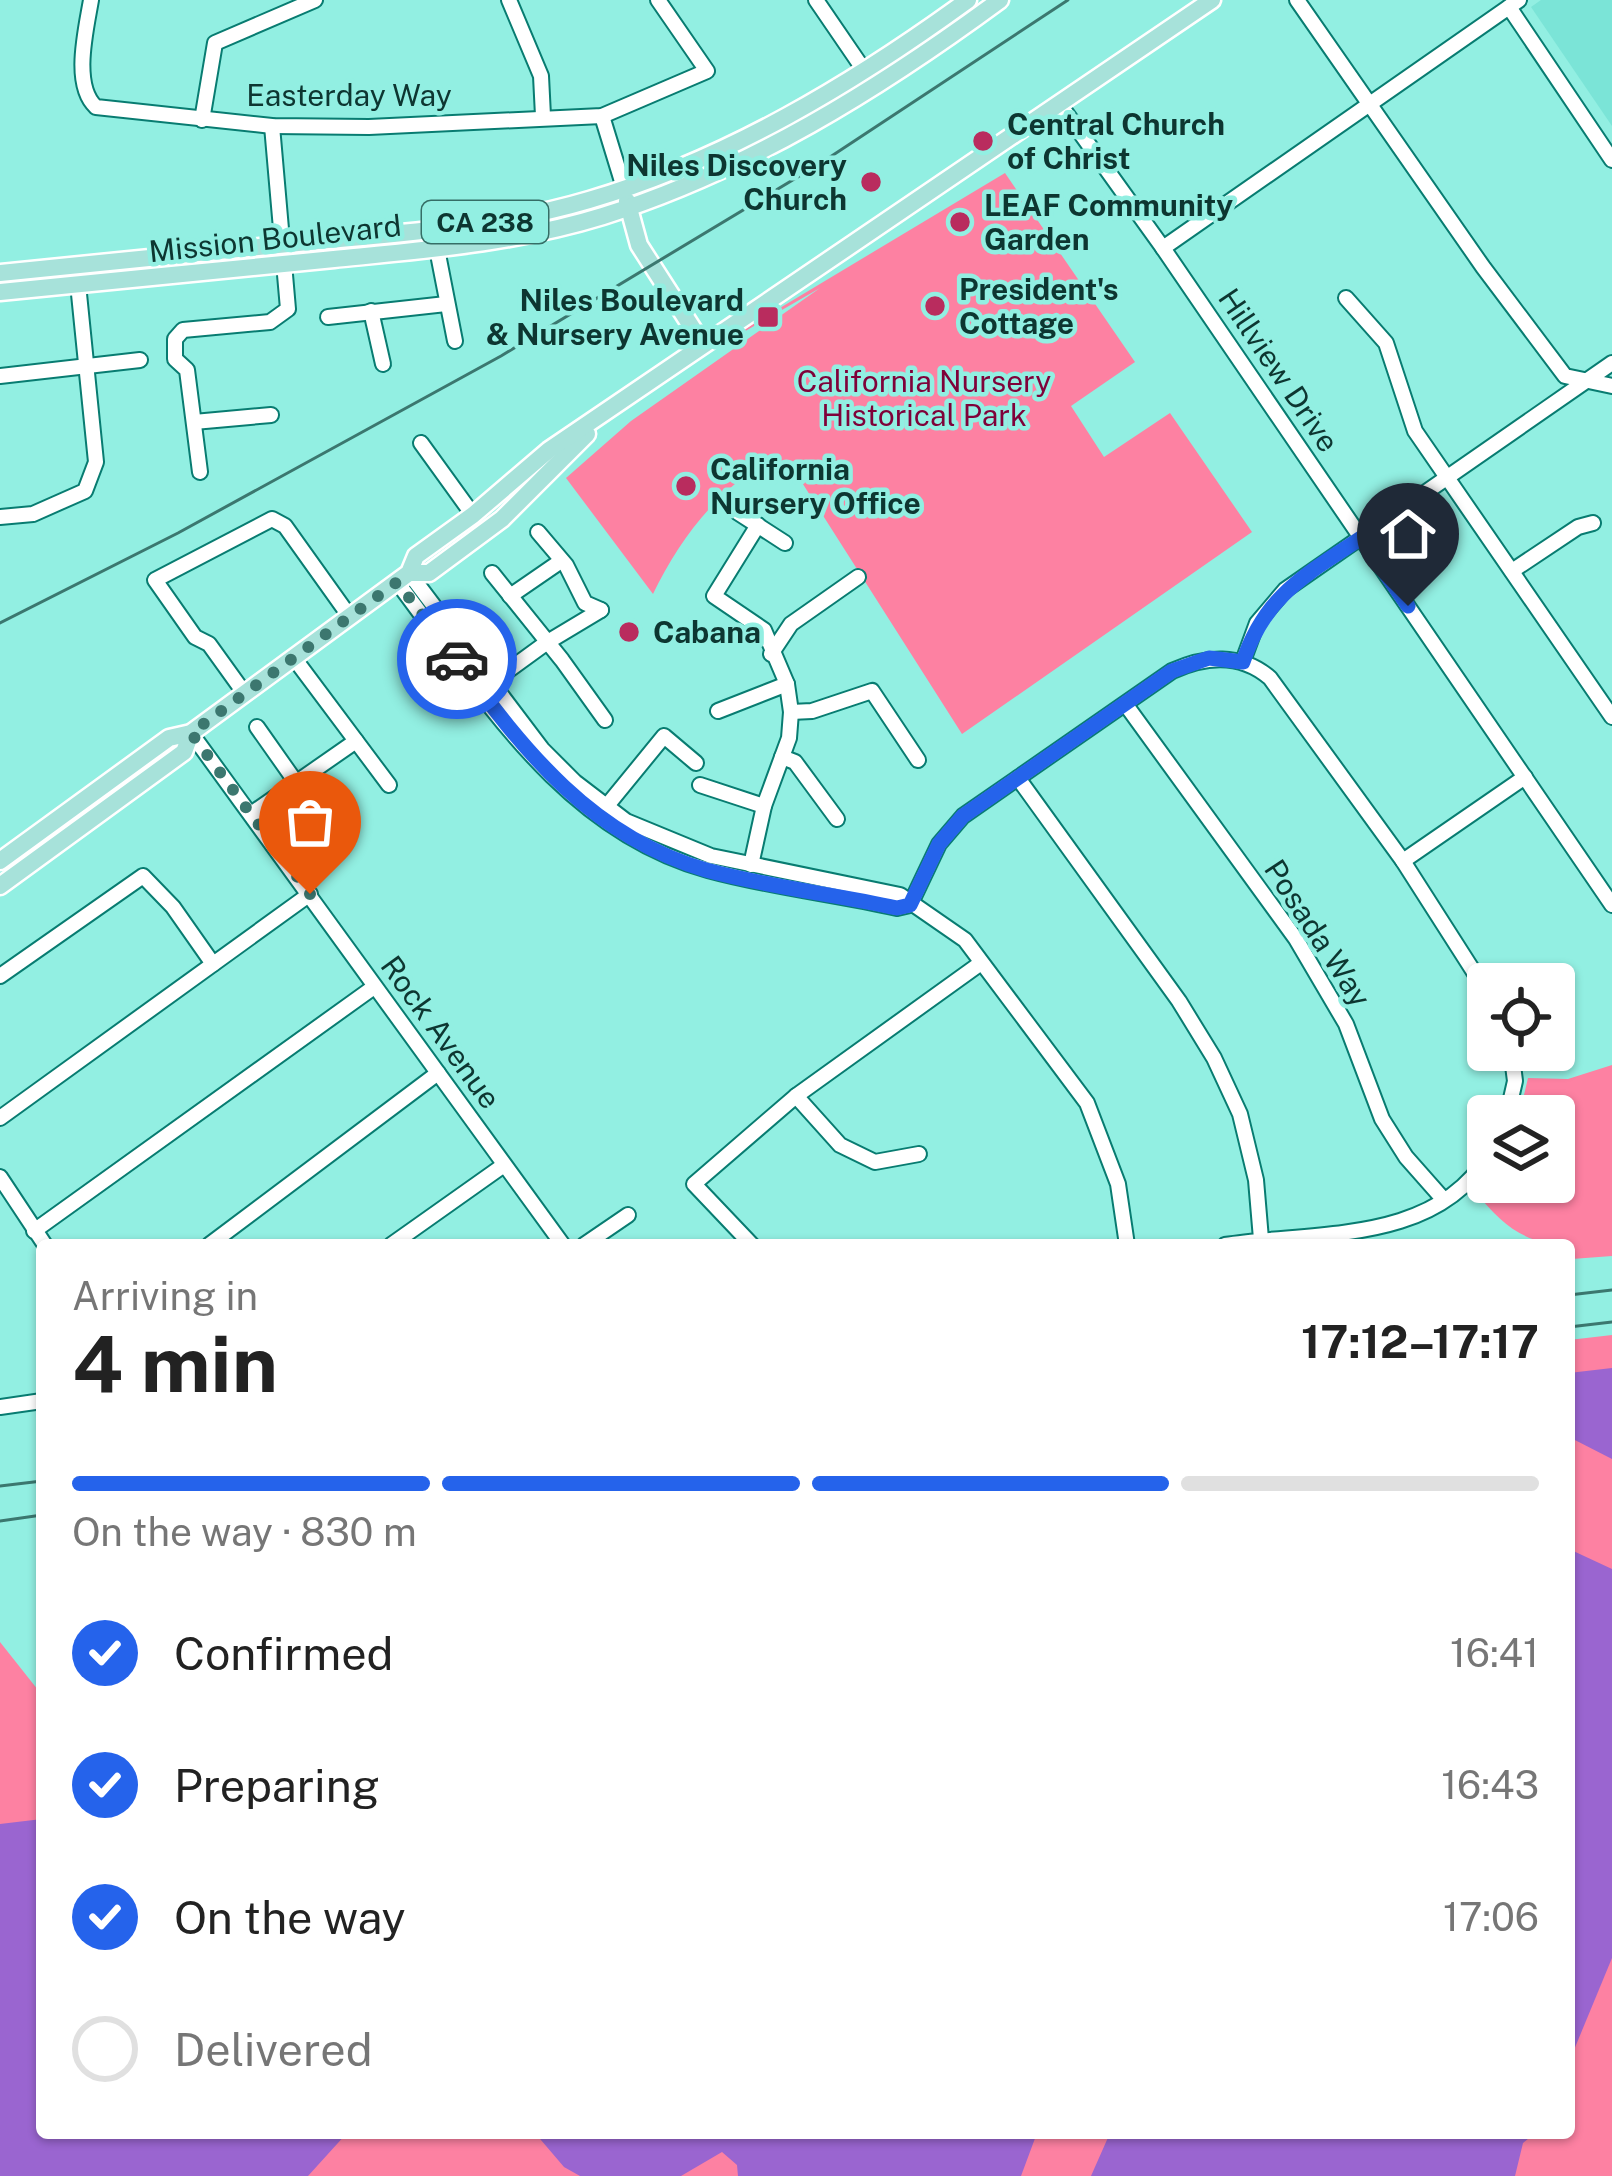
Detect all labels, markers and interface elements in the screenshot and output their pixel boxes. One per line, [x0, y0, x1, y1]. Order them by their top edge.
street label: Easterday Way [246, 77, 452, 113]
place label: Central Church of Christ [1007, 106, 1225, 176]
marker: Central Church of Christ [970, 128, 996, 154]
place label: Niles Discovery Church [626, 147, 847, 217]
marker: Niles Discovery Church [858, 169, 884, 195]
place label: LEAF Community Garden [984, 187, 1233, 257]
road number: CA 238 [422, 201, 548, 243]
street label: Mission Boulevard [147, 207, 403, 269]
marker: LEAF Community Garden [947, 209, 973, 235]
place label: President's Cottage [959, 271, 1119, 341]
street label: Hillview Drive [1211, 281, 1347, 459]
place label: Niles Boulevard & Nursery Avenue [486, 282, 744, 352]
marker: President's Cottage [922, 293, 948, 319]
marker: Niles Boulevard & Nursery Avenue [755, 304, 781, 330]
park label: California Nursery Historical Park [797, 363, 1051, 433]
place label: California Nursery Office [710, 451, 921, 521]
marker: California Nursery Office [673, 473, 699, 499]
pin [1357, 483, 1459, 606]
icon: home [1375, 501, 1441, 567]
courier [397, 599, 517, 719]
place label: Cabana [653, 614, 761, 650]
marker: Cabana [616, 619, 642, 645]
icon: car [424, 626, 490, 692]
pin [259, 771, 361, 894]
icon: bag [277, 789, 343, 855]
street label: Posada Way [1257, 853, 1379, 1013]
street label: Rock Avenue [374, 949, 508, 1115]
map controls [1467, 963, 1575, 1203]
button: locate [1467, 963, 1575, 1071]
button: layers [1467, 1095, 1575, 1203]
text: Arriving in [72, 1273, 258, 1319]
text: 17:12–17:17 [1301, 1315, 1539, 1368]
text: 4 min [72, 1318, 278, 1410]
text: On the way · 830 m [72, 1509, 417, 1555]
icon: check [72, 1620, 138, 1686]
text: Confirmed [174, 1627, 393, 1680]
text: 16:41 [1450, 1630, 1539, 1676]
icon: check [72, 1752, 138, 1818]
text: Preparing [174, 1759, 380, 1812]
text: 16:43 [1441, 1762, 1539, 1808]
icon: check [72, 1884, 138, 1950]
text: On the way [174, 1891, 406, 1944]
text: 17:06 [1443, 1894, 1539, 1940]
text: Delivered [174, 2023, 373, 2076]

